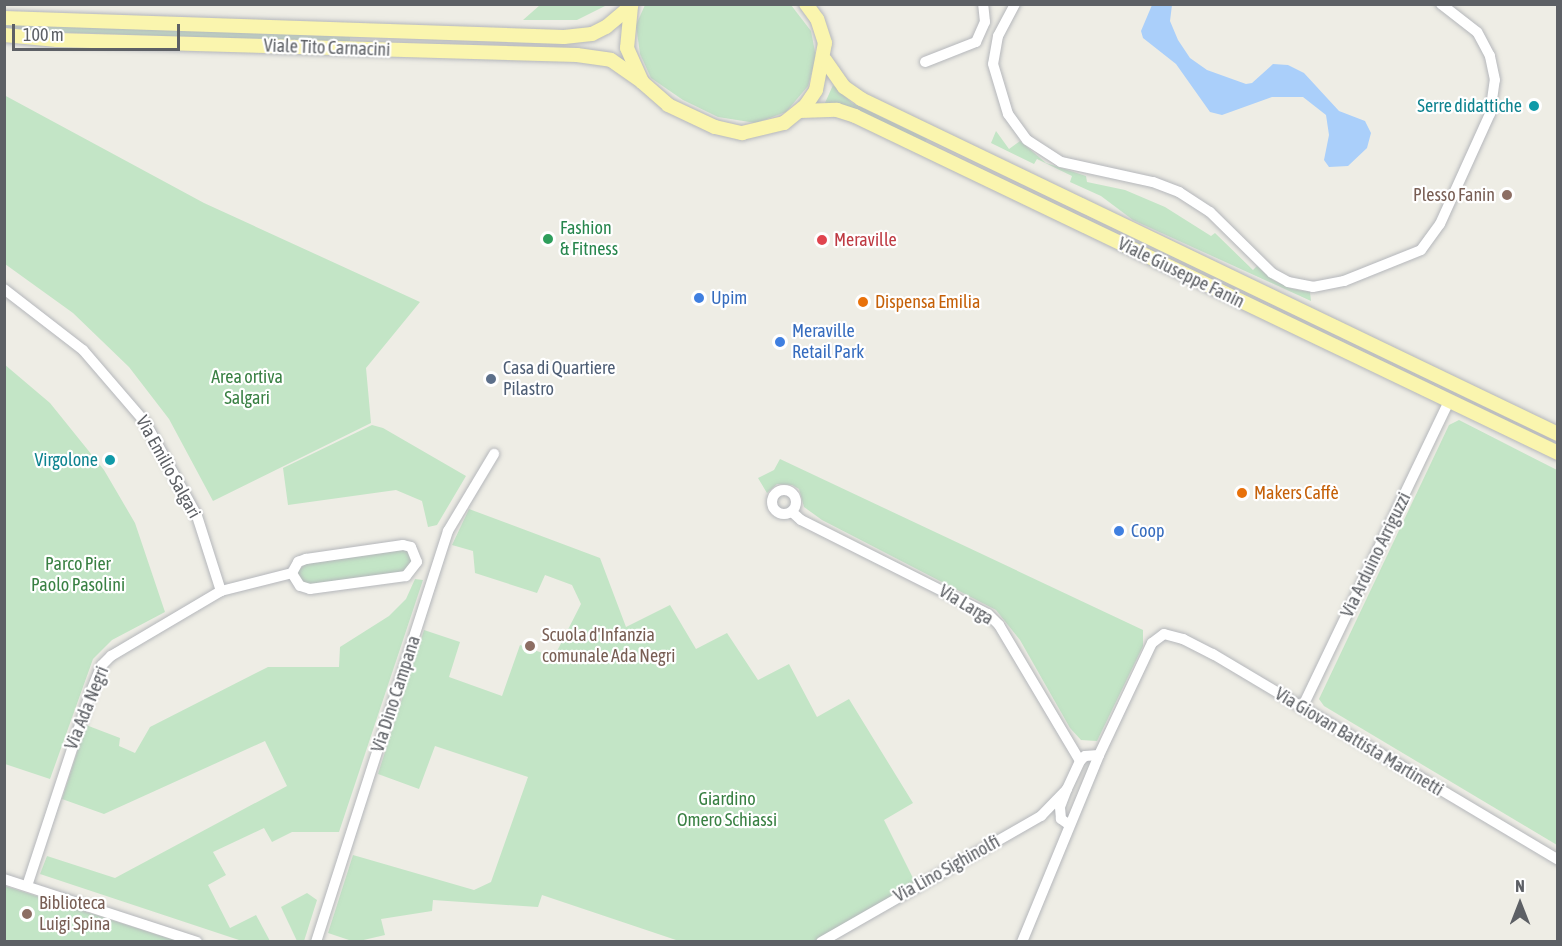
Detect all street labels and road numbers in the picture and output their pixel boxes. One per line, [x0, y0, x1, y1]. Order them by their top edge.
street label: Viale Tito Carnacini [263, 35, 391, 61]
street label: Viale Giuseppe Fanin [1114, 233, 1248, 313]
street label: Via Emilio Salgari [131, 412, 205, 522]
street label: Via Arduino Arriguzzi [1336, 489, 1416, 621]
street label: Via Larga [935, 580, 997, 630]
street label: Via Dino Campana [367, 633, 425, 755]
street label: Via Ada Negri [61, 663, 113, 753]
street label: Via Giovan Battista Martinetti [1271, 683, 1447, 801]
street label: Via Lino Sighinolfi [890, 831, 1004, 907]

